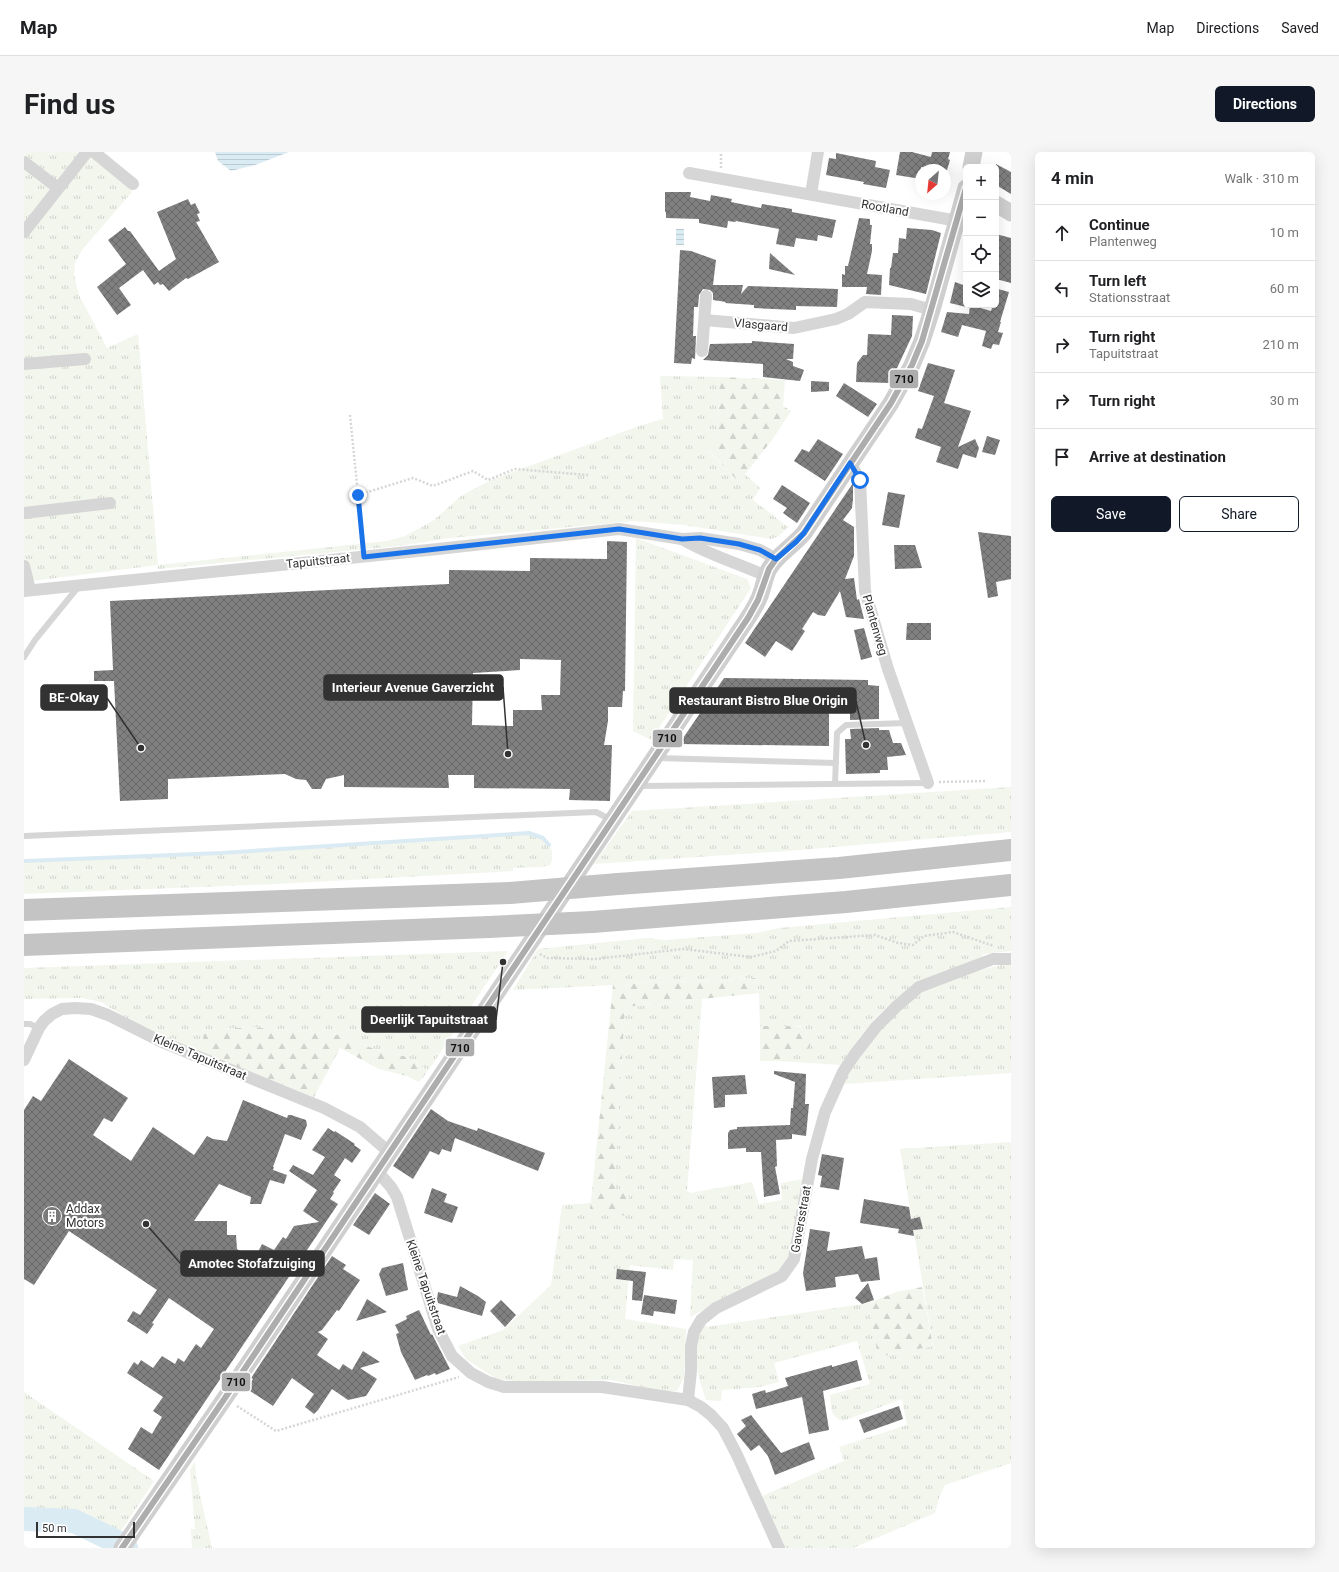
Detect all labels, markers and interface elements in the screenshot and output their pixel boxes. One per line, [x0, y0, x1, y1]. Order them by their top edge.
text: Map [20, 16, 58, 39]
text: Map [1147, 20, 1174, 36]
text: Directions [1196, 20, 1259, 36]
text: Saved [1281, 20, 1319, 36]
button: Directions [1215, 86, 1315, 122]
text: Find us [24, 88, 115, 121]
north arrow [915, 164, 951, 200]
map controls [963, 164, 999, 308]
button: + [963, 164, 999, 200]
text: 4 min [1051, 168, 1094, 188]
text: Walk · 310 m [1224, 171, 1299, 186]
street label: Rootland [860, 197, 910, 219]
button: − [963, 200, 999, 236]
text: Continue [1089, 216, 1150, 234]
icon: ahead [1051, 222, 1073, 244]
text: 10 m [1270, 225, 1299, 240]
text: Plantenweg [1089, 234, 1157, 249]
button: locate [963, 236, 999, 272]
button: layers [963, 272, 999, 308]
text: Turn left [1089, 272, 1146, 290]
icon: left [1051, 278, 1073, 300]
text: 60 m [1270, 281, 1299, 296]
text: Stationsstraat [1089, 290, 1170, 305]
street label: Vlasgaard [734, 316, 788, 334]
text: Turn right [1089, 328, 1155, 346]
icon: right [1051, 334, 1073, 356]
text: 210 m [1262, 337, 1299, 352]
text: Tapuitstraat [1089, 346, 1159, 361]
line badge: 710 [889, 369, 919, 389]
text: 710 [895, 373, 913, 386]
icon: right [1051, 390, 1073, 412]
text: Turn right [1089, 392, 1155, 410]
text: 30 m [1270, 393, 1299, 408]
icon: arrive [1051, 446, 1073, 468]
text: Arrive at destination [1089, 448, 1226, 466]
route start [851, 471, 869, 489]
route end [349, 486, 367, 504]
button: Save [1051, 496, 1171, 532]
button: Share [1179, 496, 1299, 532]
street label: Tapuitstraat [285, 551, 351, 571]
street label: Plantenweg [860, 593, 890, 657]
callout: Interieur Avenue Gaverzicht [324, 675, 503, 700]
text: Interieur Avenue Gaverzicht [332, 680, 495, 695]
callout: BE-Okay [41, 685, 107, 710]
callout: Restaurant Bistro Blue Origin [670, 688, 856, 713]
text: BE-Okay [49, 690, 99, 705]
text: Restaurant Bistro Blue Origin [678, 693, 848, 708]
line badge: 710 [652, 729, 683, 748]
text: 710 [658, 732, 676, 745]
callout: Deerlijk Tapuitstraat [362, 1007, 496, 1032]
text: Deerlijk Tapuitstraat [370, 1012, 488, 1027]
street label: Kleine Tapuitstraat [151, 1031, 249, 1083]
line badge: 710 [445, 1038, 475, 1057]
text: 710 [451, 1042, 469, 1055]
street label: Gaversstraat [788, 1184, 814, 1254]
place label: Addax Motors [66, 1202, 104, 1230]
building icon: Addax Motors [41, 1205, 63, 1227]
street label: Kleine Tapuitstraat [403, 1238, 449, 1336]
callout: Amotec Stofafzuiging [181, 1251, 324, 1276]
text: Amotec Stofafzuiging [188, 1256, 316, 1271]
line badge: 710 [221, 1372, 251, 1392]
text: 710 [227, 1376, 245, 1389]
scale bar [36, 1520, 135, 1539]
text: 50 m [42, 1522, 67, 1535]

